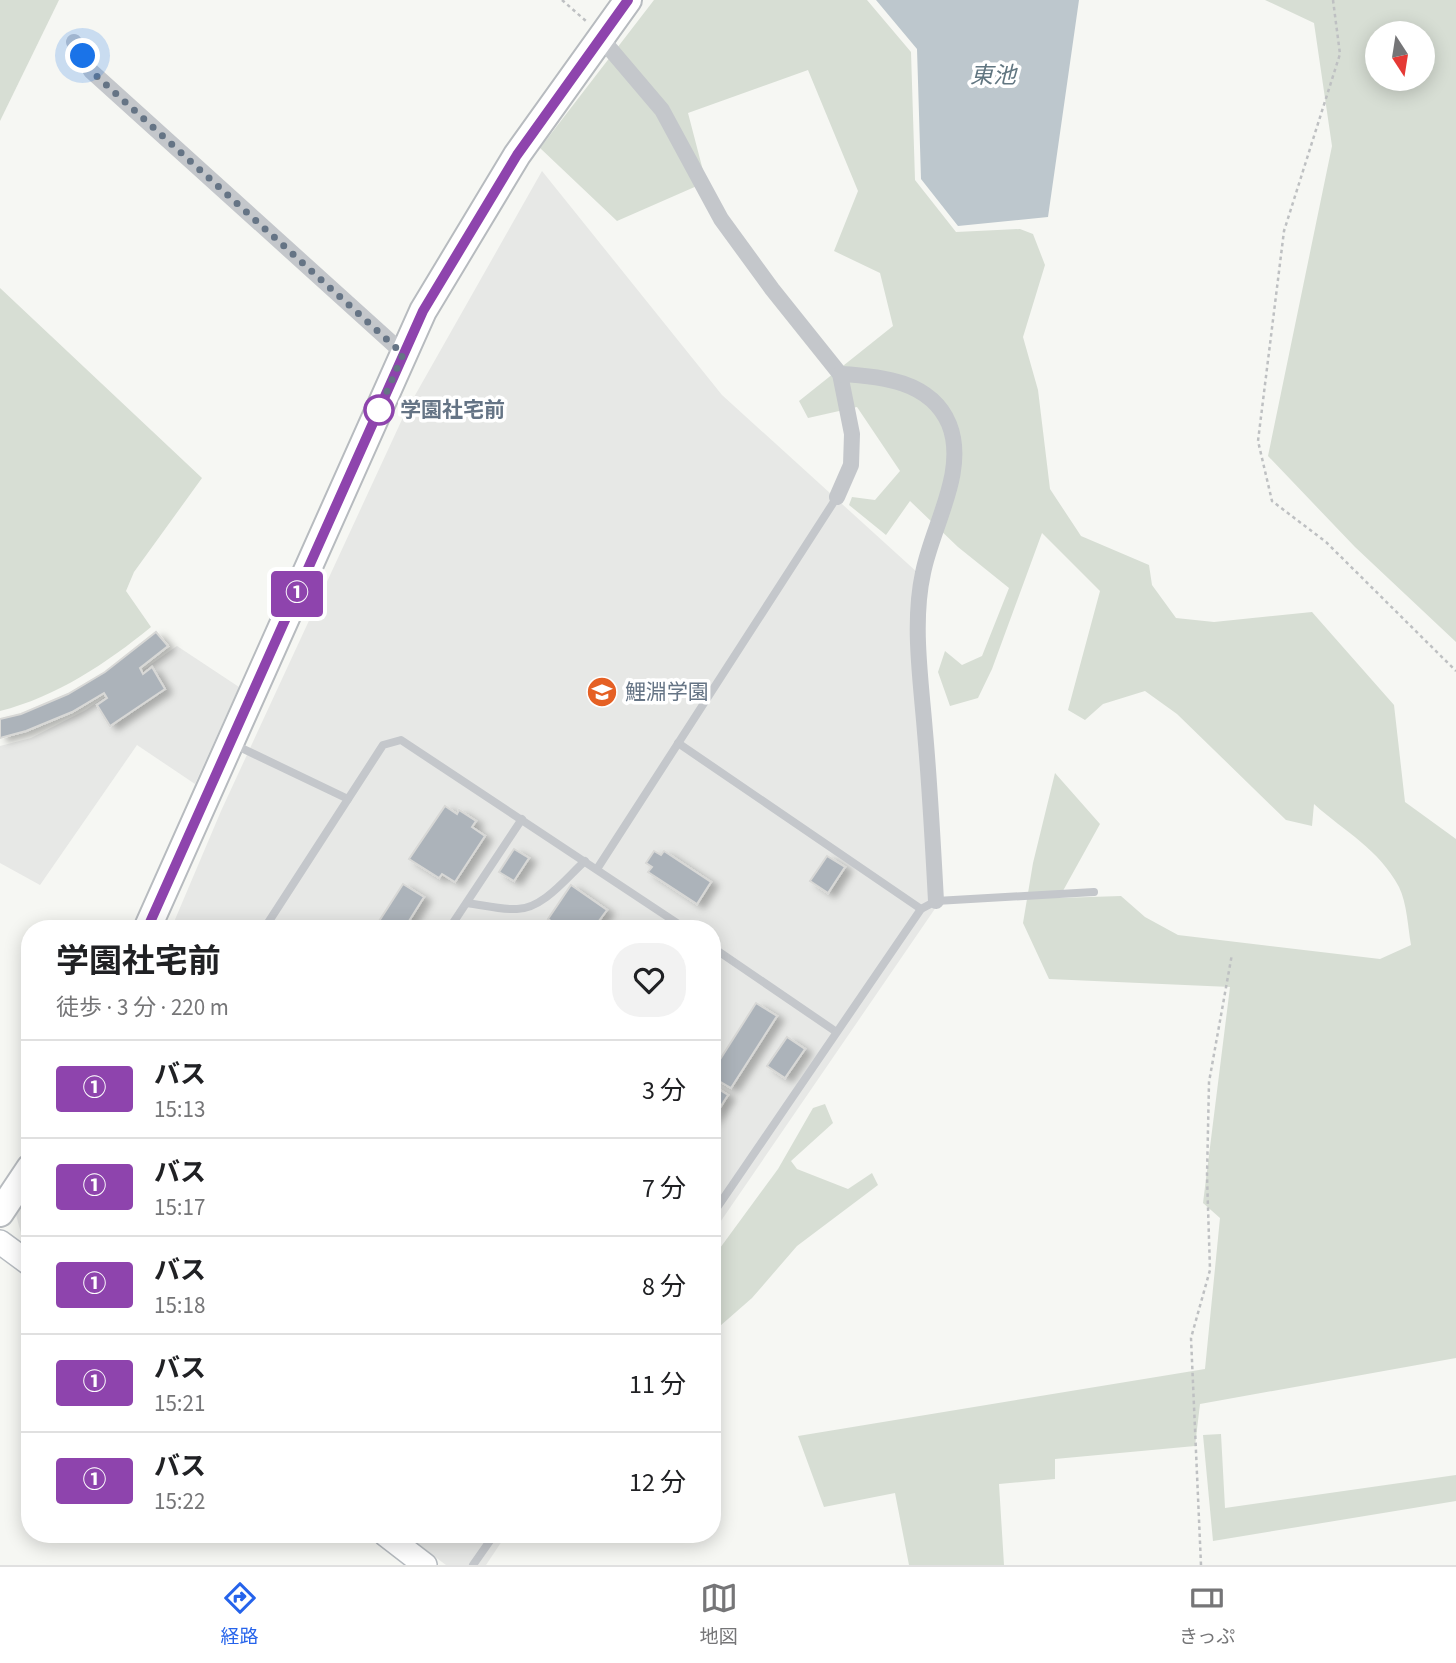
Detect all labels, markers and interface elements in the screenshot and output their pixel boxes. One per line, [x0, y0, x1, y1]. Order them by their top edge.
north arrow [1365, 21, 1435, 91]
map controls [1365, 21, 1435, 91]
your location [65, 38, 100, 73]
water label: 東池 [970, 59, 1018, 92]
marker: 学園社宅前 [364, 395, 394, 425]
place label: 学園社宅前 [400, 395, 505, 425]
line badge: ① [274, 571, 320, 617]
text: ① [285, 576, 309, 611]
school or university icon: 鯉淵学園 [585, 675, 619, 709]
place label: 鯉淵学園 [625, 677, 709, 707]
text: 学園社宅前 [56, 938, 221, 985]
button: heart [612, 943, 686, 1017]
text: 徒歩 · 3 分 · 220 m [56, 991, 229, 1024]
text: バス [154, 1056, 206, 1093]
text: ① [83, 1071, 107, 1106]
text: 3 分 [642, 1072, 686, 1109]
text: 15:13 [154, 1093, 205, 1126]
text: バス [154, 1154, 206, 1191]
text: ① [83, 1169, 107, 1204]
text: 7 分 [642, 1170, 686, 1207]
text: 15:17 [154, 1191, 205, 1224]
text: バス [154, 1252, 206, 1289]
text: ① [83, 1267, 107, 1302]
text: 8 分 [642, 1268, 686, 1305]
text: 15:18 [154, 1289, 205, 1322]
text: バス [154, 1350, 206, 1387]
text: ① [83, 1365, 107, 1400]
text: 11 分 [629, 1366, 686, 1403]
text: 15:21 [154, 1387, 205, 1420]
text: バス [154, 1448, 206, 1485]
text: ① [83, 1463, 107, 1498]
text: 12 分 [629, 1464, 686, 1501]
text: 15:22 [154, 1485, 205, 1518]
tab: 経路 [221, 1579, 259, 1651]
tab: 地図 [700, 1579, 738, 1651]
tab: きっぷ [1179, 1579, 1235, 1651]

